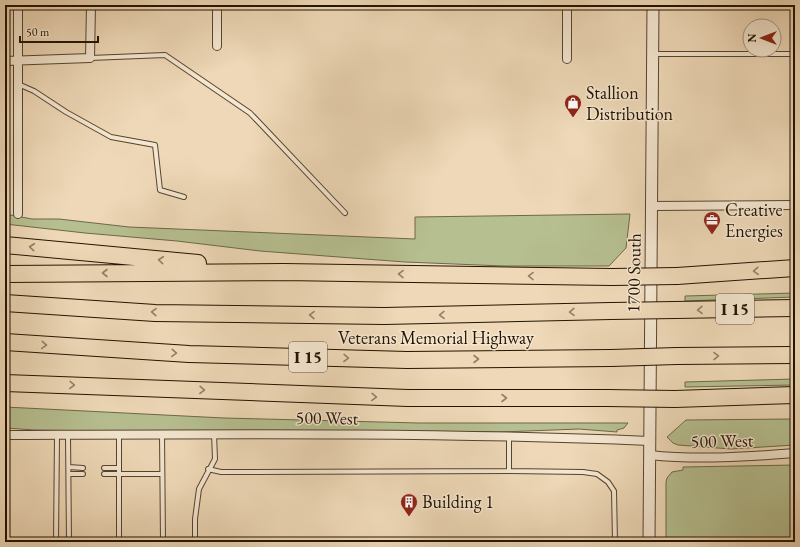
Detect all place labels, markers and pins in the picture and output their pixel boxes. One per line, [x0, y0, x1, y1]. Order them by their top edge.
place label: Stallion Distribution [586, 81, 674, 125]
shop icon: Stallion Distribution [563, 93, 583, 118]
place label: Creative Energies [725, 198, 783, 242]
office icon: Creative Energies [702, 210, 722, 235]
place label: Building 1 [422, 490, 494, 513]
building icon: Building 1 [399, 492, 419, 517]

